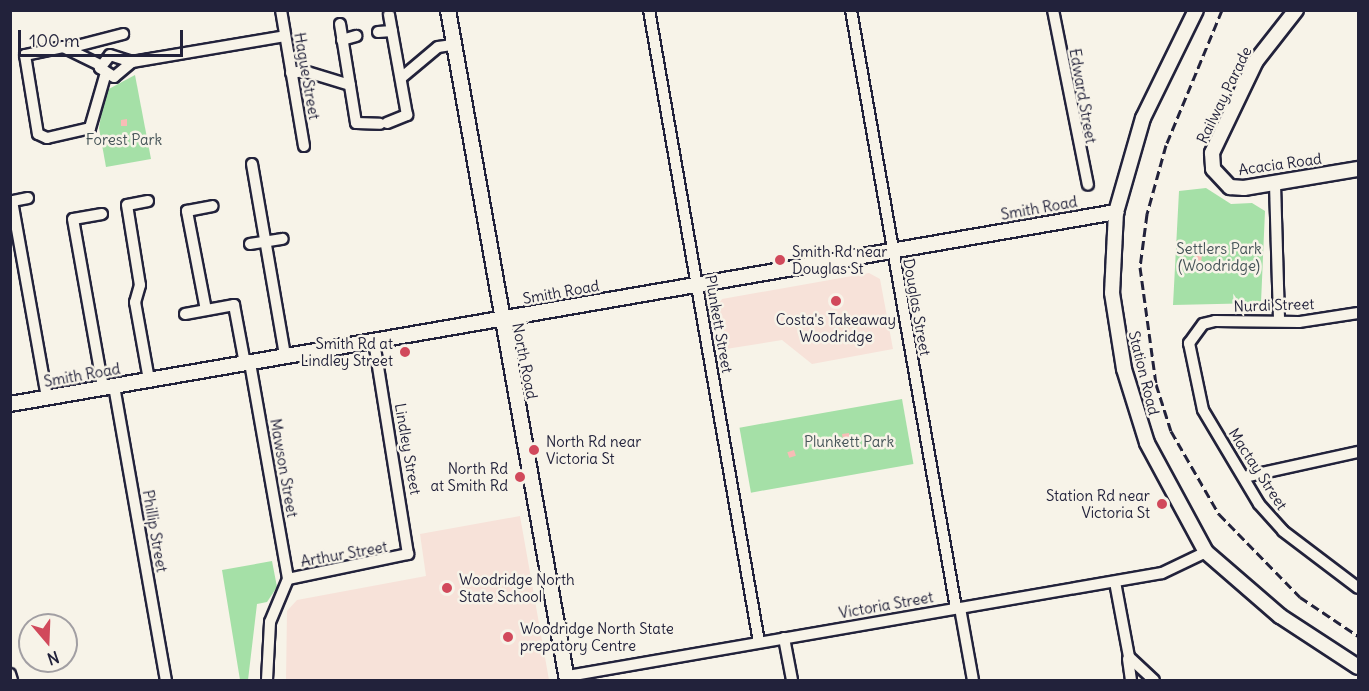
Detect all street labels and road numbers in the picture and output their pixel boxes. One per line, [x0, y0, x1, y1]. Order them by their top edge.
street label: Hague Street [290, 31, 324, 121]
street label: Railway Parade [1193, 44, 1255, 146]
street label: Edward Street [1066, 47, 1100, 145]
street label: Acacia Road [1237, 149, 1323, 179]
street label: Smith Road [999, 192, 1079, 224]
street label: Douglas Street [900, 257, 934, 357]
street label: Plunkett Street [702, 274, 736, 374]
street label: Smith Road [521, 276, 601, 308]
street label: Nurdi Street [1233, 295, 1315, 315]
street label: North Road [509, 321, 541, 401]
street label: Station Road [1125, 329, 1163, 417]
street label: Smith Road [42, 359, 122, 391]
street label: Lindley Street [391, 402, 425, 496]
street label: Mawson Street [266, 417, 302, 519]
street label: Mactay Street [1225, 425, 1291, 513]
street label: Phillip Street [139, 488, 171, 574]
street label: Arthur Street [299, 538, 389, 570]
street label: Victoria Street [837, 588, 935, 622]

